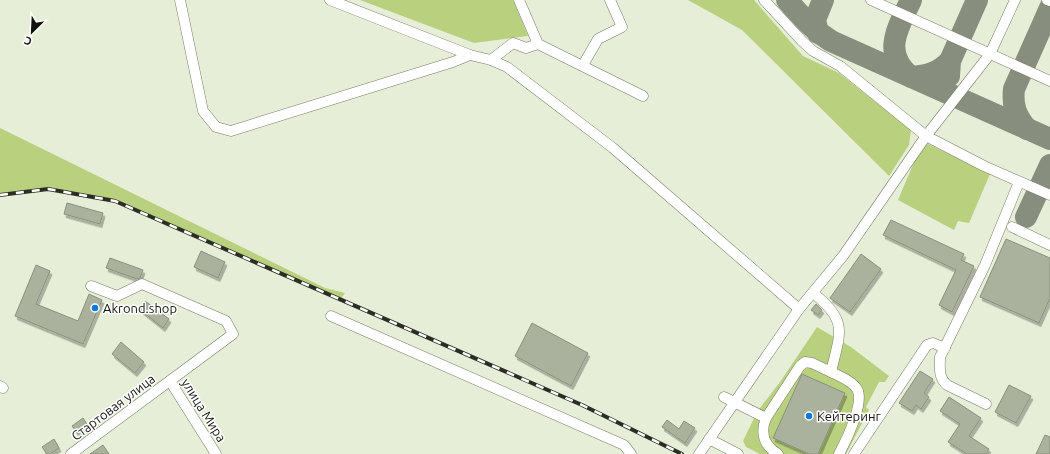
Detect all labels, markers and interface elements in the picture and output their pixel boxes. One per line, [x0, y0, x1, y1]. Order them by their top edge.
north arrow [12, 12, 52, 52]
text: С [22, 34, 34, 48]
place label: Akrond.shop [103, 301, 177, 315]
marker: Akrond.shop [90, 303, 100, 313]
street label: Стартовая улица [69, 371, 157, 443]
street label: улица Мира [179, 376, 229, 444]
place label: Кейтеринг [817, 409, 882, 423]
marker: Кейтеринг [804, 411, 814, 421]

